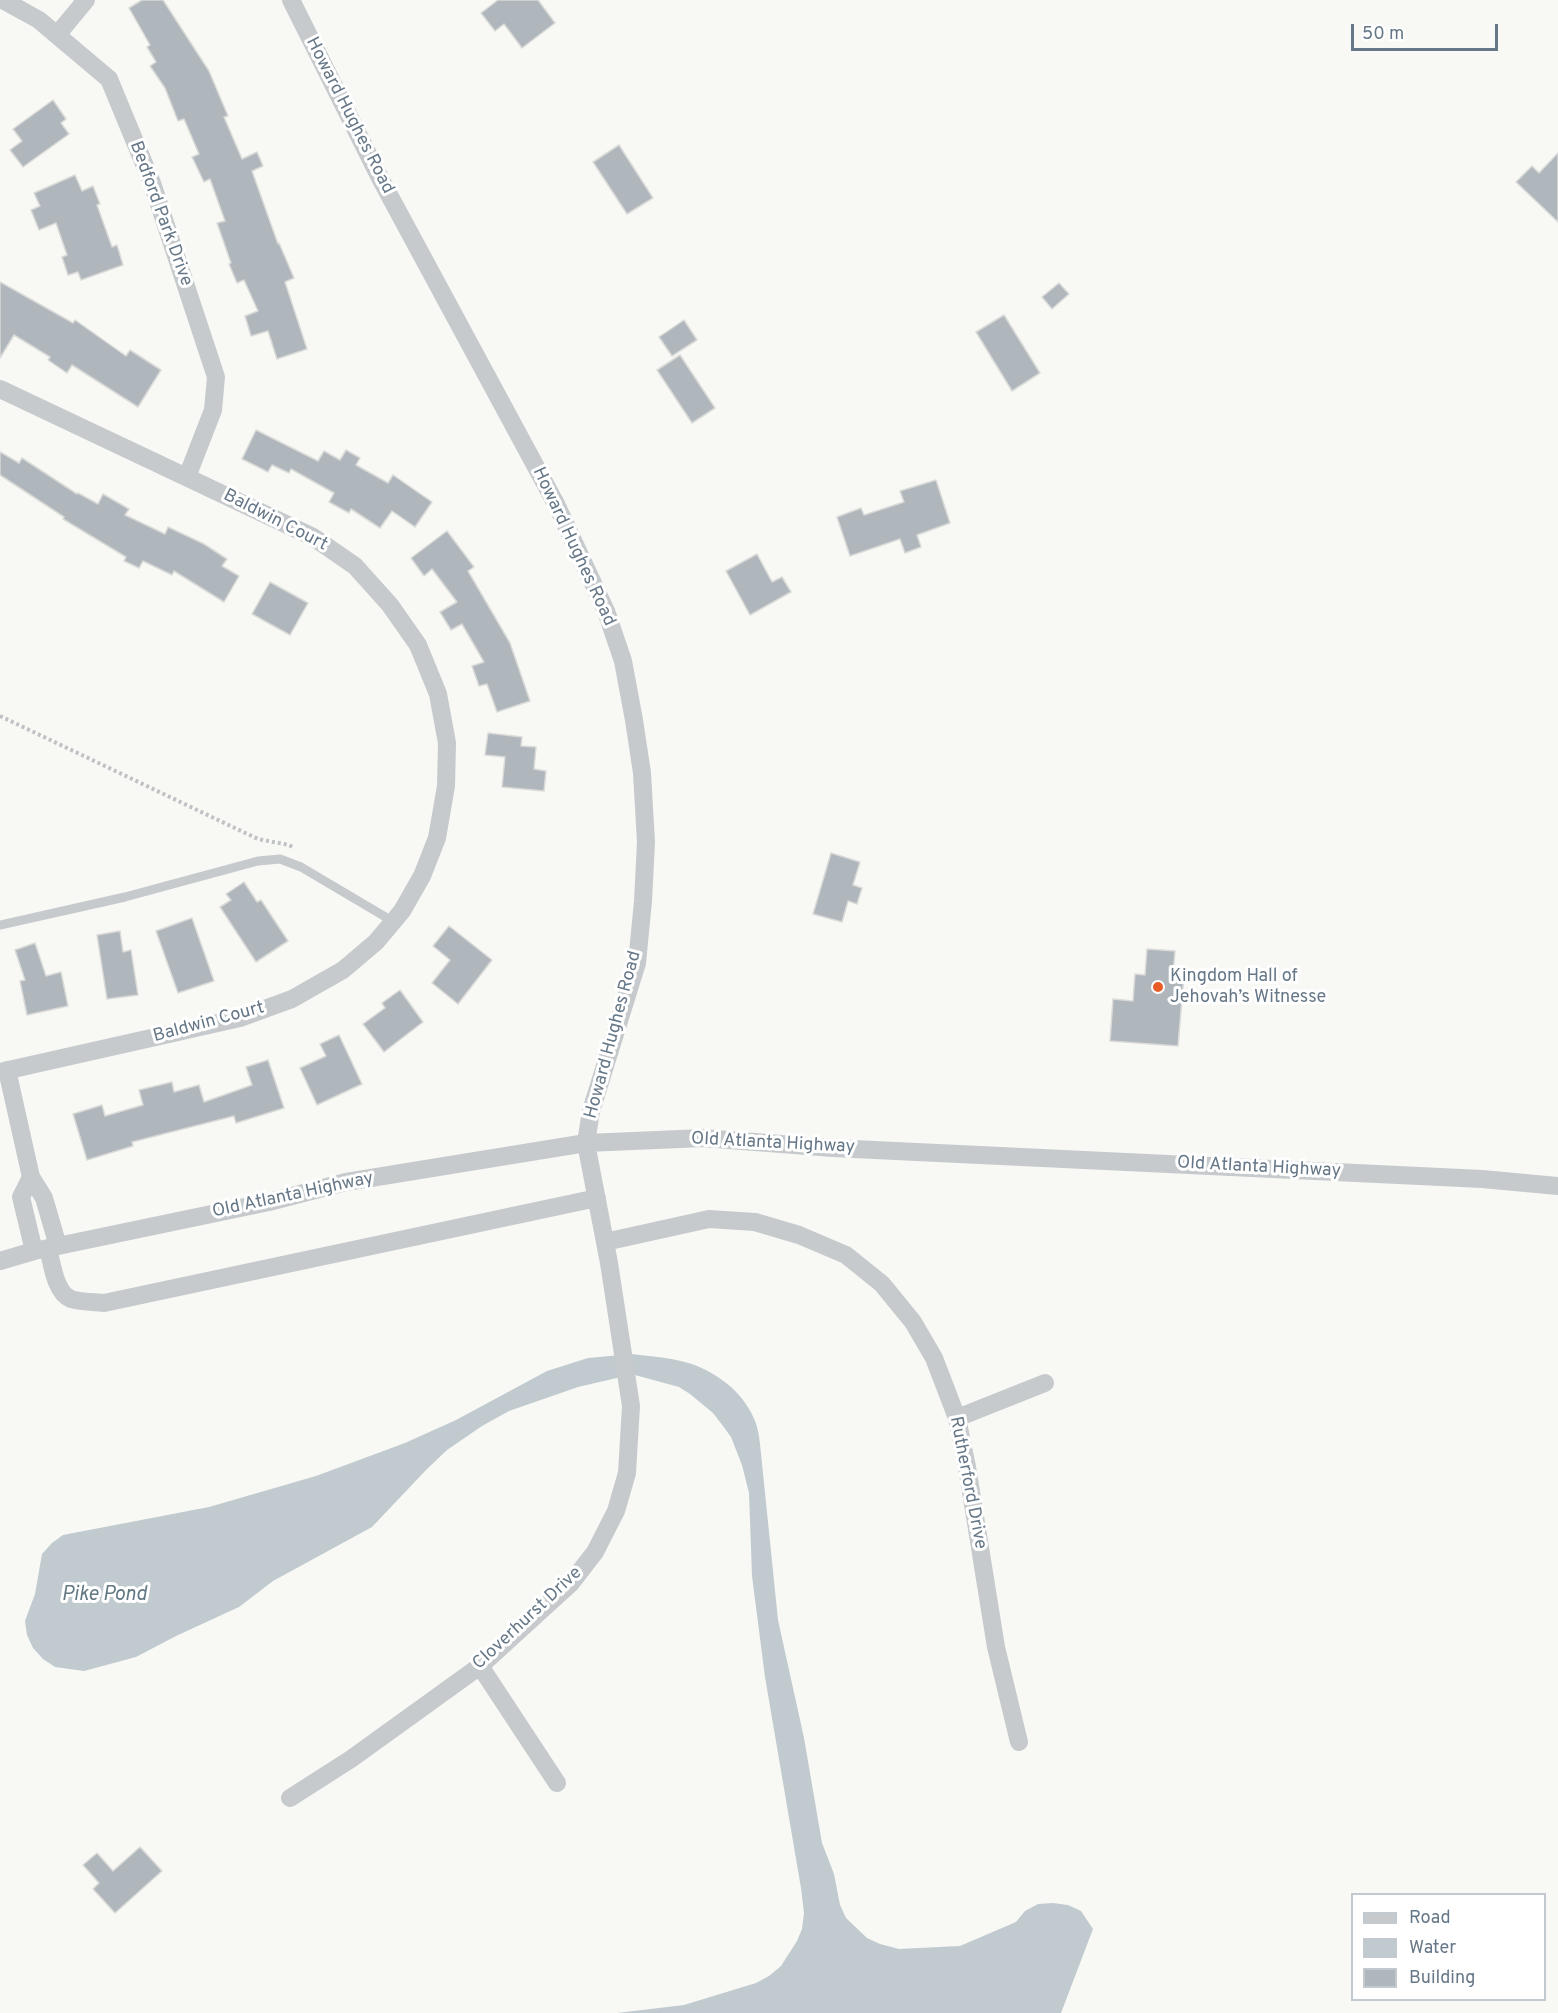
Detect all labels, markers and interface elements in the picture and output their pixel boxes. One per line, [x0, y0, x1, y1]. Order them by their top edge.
scale bar [1354, 12, 1501, 50]
text: 50 m [1362, 23, 1404, 46]
street label: Howard Hughes Road [300, 34, 398, 198]
street label: Bedford Park Drive [124, 139, 196, 289]
street label: Howard Hughes Road [527, 464, 619, 630]
street label: Baldwin Court [219, 485, 331, 557]
street label: Howard Hughes Road [581, 949, 647, 1121]
place label: Kingdom Hall of Jehovah’s Witnesse [1170, 966, 1326, 1008]
marker: Kingdom Hall of Jehovah’s Witnesse [1151, 980, 1165, 994]
street label: Baldwin Court [151, 998, 267, 1048]
street label: Old Atlanta Highway [690, 1129, 856, 1159]
street label: Old Atlanta Highway [1176, 1153, 1342, 1183]
street label: Old Atlanta Highway [210, 1168, 376, 1224]
street label: Rutherford Drive [944, 1415, 990, 1551]
street label: Cloverhurst Drive [469, 1563, 587, 1675]
water label: Pike Pond [62, 1584, 146, 1608]
legend [1351, 1893, 1546, 2001]
text: Road [1409, 1907, 1451, 1930]
text: Water [1409, 1937, 1456, 1960]
text: Building [1409, 1967, 1475, 1990]

